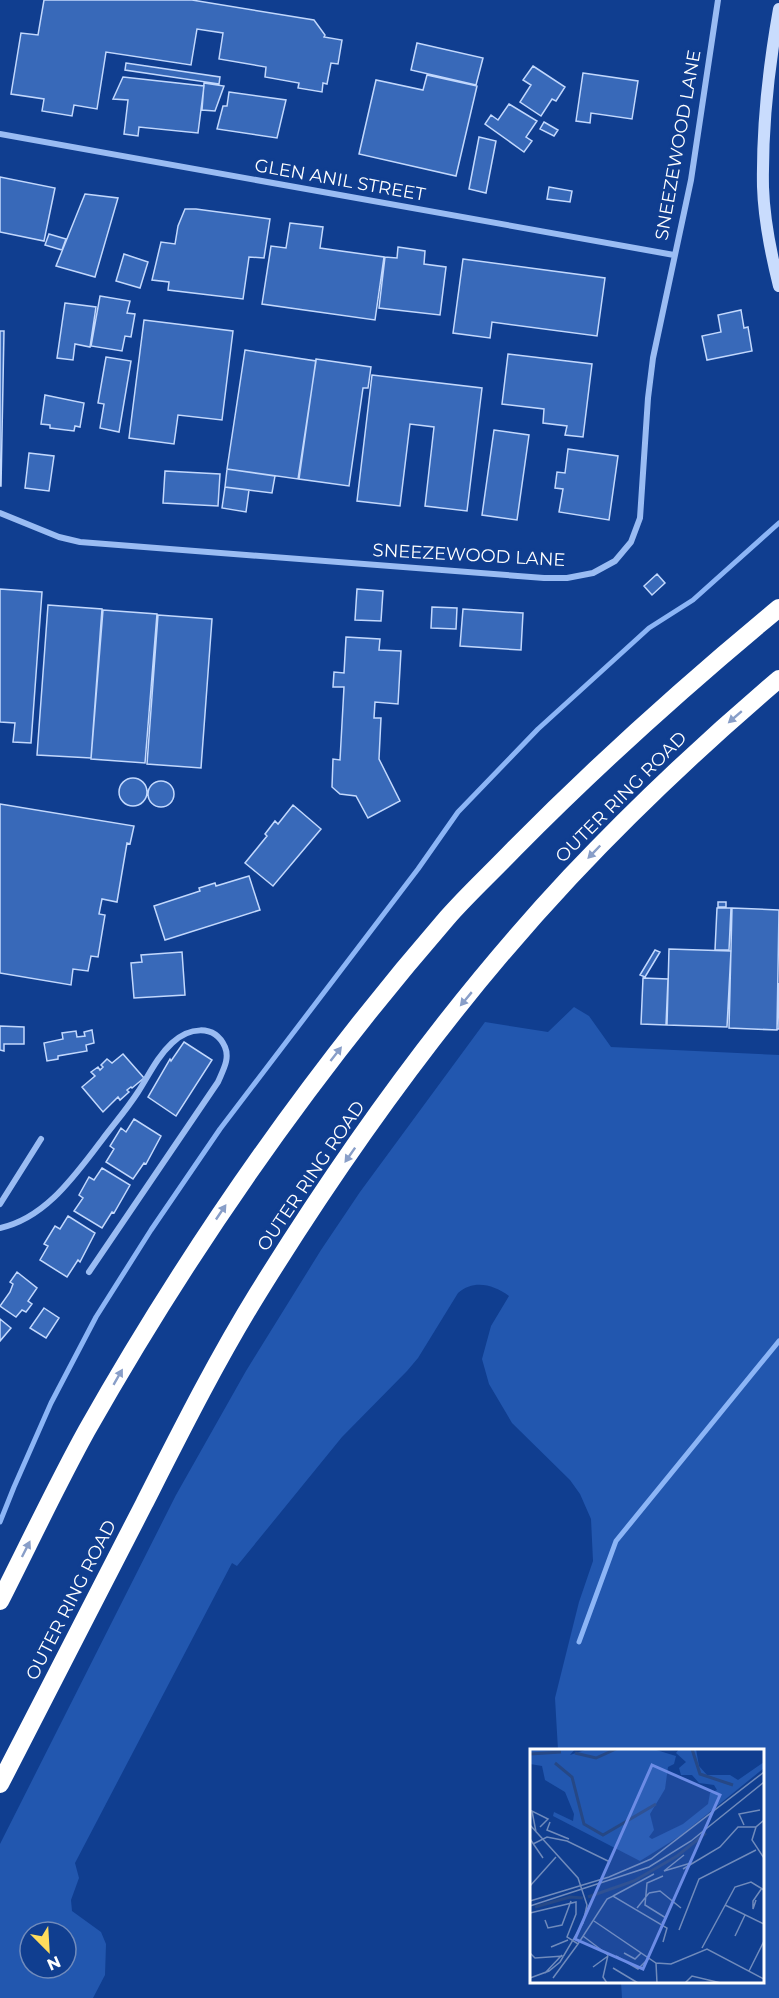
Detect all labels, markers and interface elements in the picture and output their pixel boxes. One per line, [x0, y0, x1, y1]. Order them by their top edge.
street label: SNEEZEWOOD LANE [650, 48, 706, 242]
street label: GLEN ANIL STREET [253, 154, 428, 206]
street label: SNEEZEWOOD LANE [372, 539, 566, 571]
one-way arrow [728, 710, 743, 723]
street label: OUTER RING ROAD [551, 727, 691, 867]
one-way arrow [587, 845, 601, 860]
one-way arrow [459, 991, 472, 1007]
one-way arrow [330, 1047, 342, 1062]
street label: OUTER RING ROAD [252, 1097, 370, 1255]
one-way arrow [344, 1147, 356, 1163]
one-way arrow [215, 1204, 227, 1220]
one-way arrow [112, 1369, 123, 1385]
street label: OUTER RING ROAD [21, 1516, 121, 1684]
one-way arrow [21, 1540, 31, 1558]
inset map [530, 1749, 764, 1983]
north arrow [18, 1920, 78, 1980]
text: N [44, 1952, 64, 1975]

